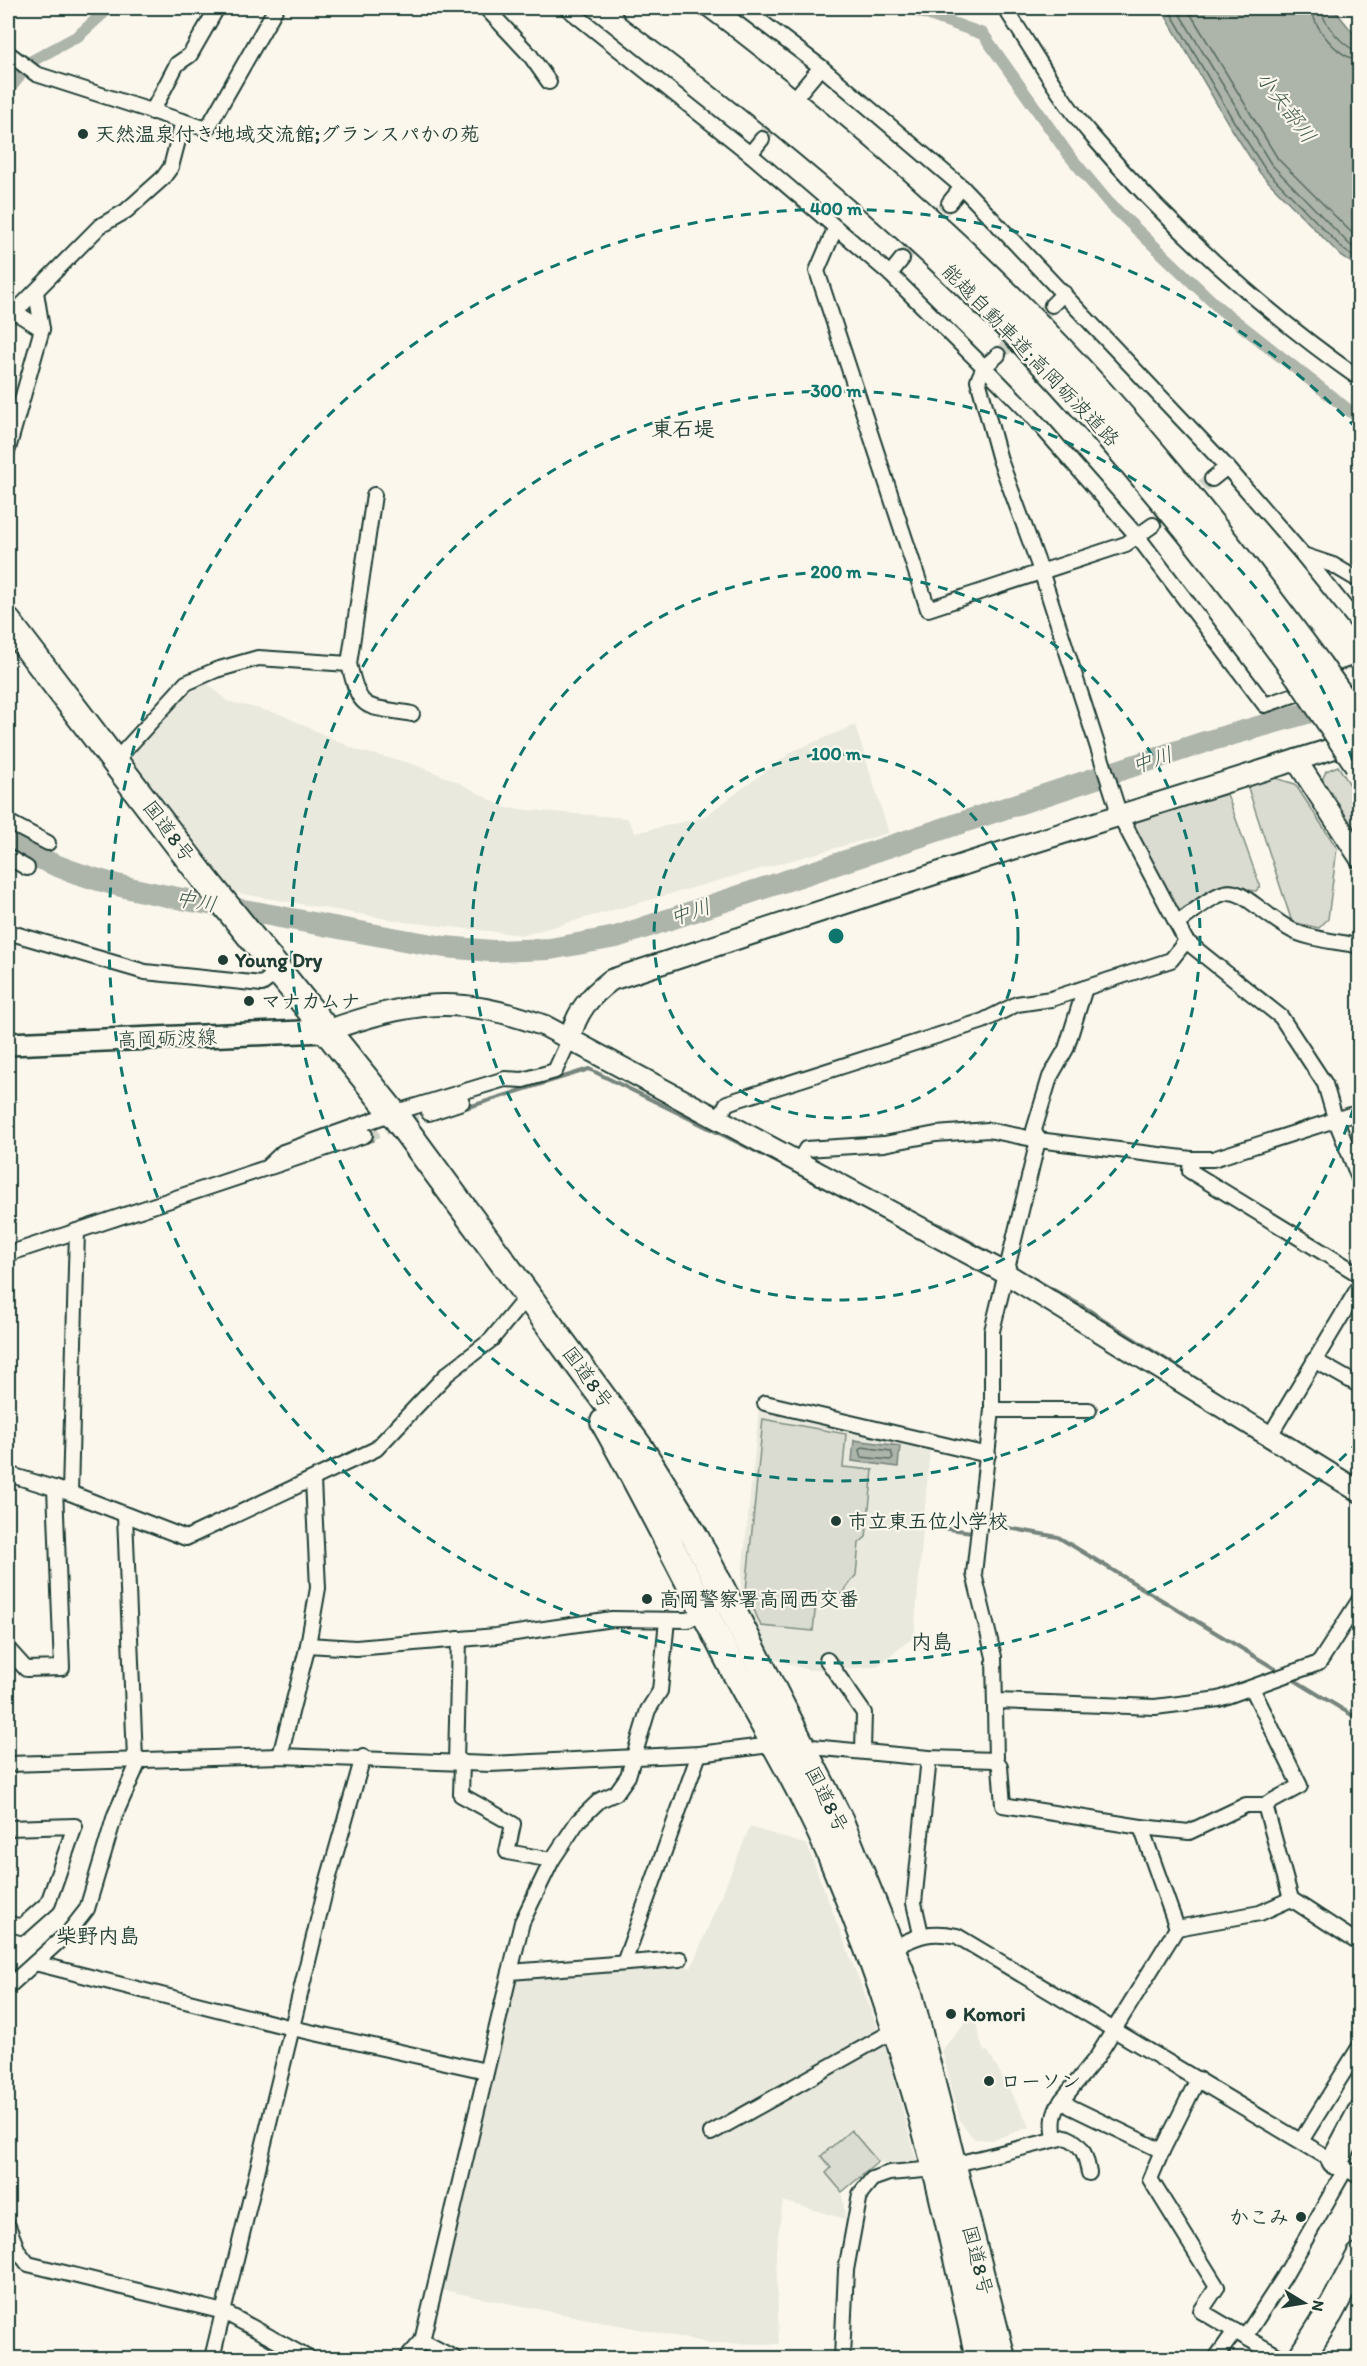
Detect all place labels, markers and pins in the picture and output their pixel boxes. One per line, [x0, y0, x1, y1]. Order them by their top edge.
place label: 天然温泉付き地域交流館;グランスパかの苑 [95, 122, 480, 146]
marker: 天然温泉付き地域交流館;グランスパかの苑 [76, 127, 90, 141]
centre of rings [826, 926, 846, 946]
place label: Young Dry [234, 948, 323, 973]
marker: Young Dry [216, 953, 230, 967]
place label: マナカムナ [261, 989, 361, 1013]
marker: マナカムナ [242, 994, 256, 1008]
place label: 市立東五位小学校 [848, 1509, 1008, 1533]
marker: 市立東五位小学校 [829, 1514, 843, 1528]
place label: 高岡警察署高岡西交番 [659, 1587, 859, 1611]
marker: 高岡警察署高岡西交番 [640, 1592, 654, 1606]
place label: Komori [963, 2002, 1026, 2026]
marker: Komori [944, 2007, 958, 2021]
place label: ローソン [1001, 2069, 1081, 2093]
marker: ローソン [982, 2074, 996, 2088]
place label: かこみ [1229, 2205, 1289, 2229]
marker: かこみ [1294, 2210, 1308, 2224]

